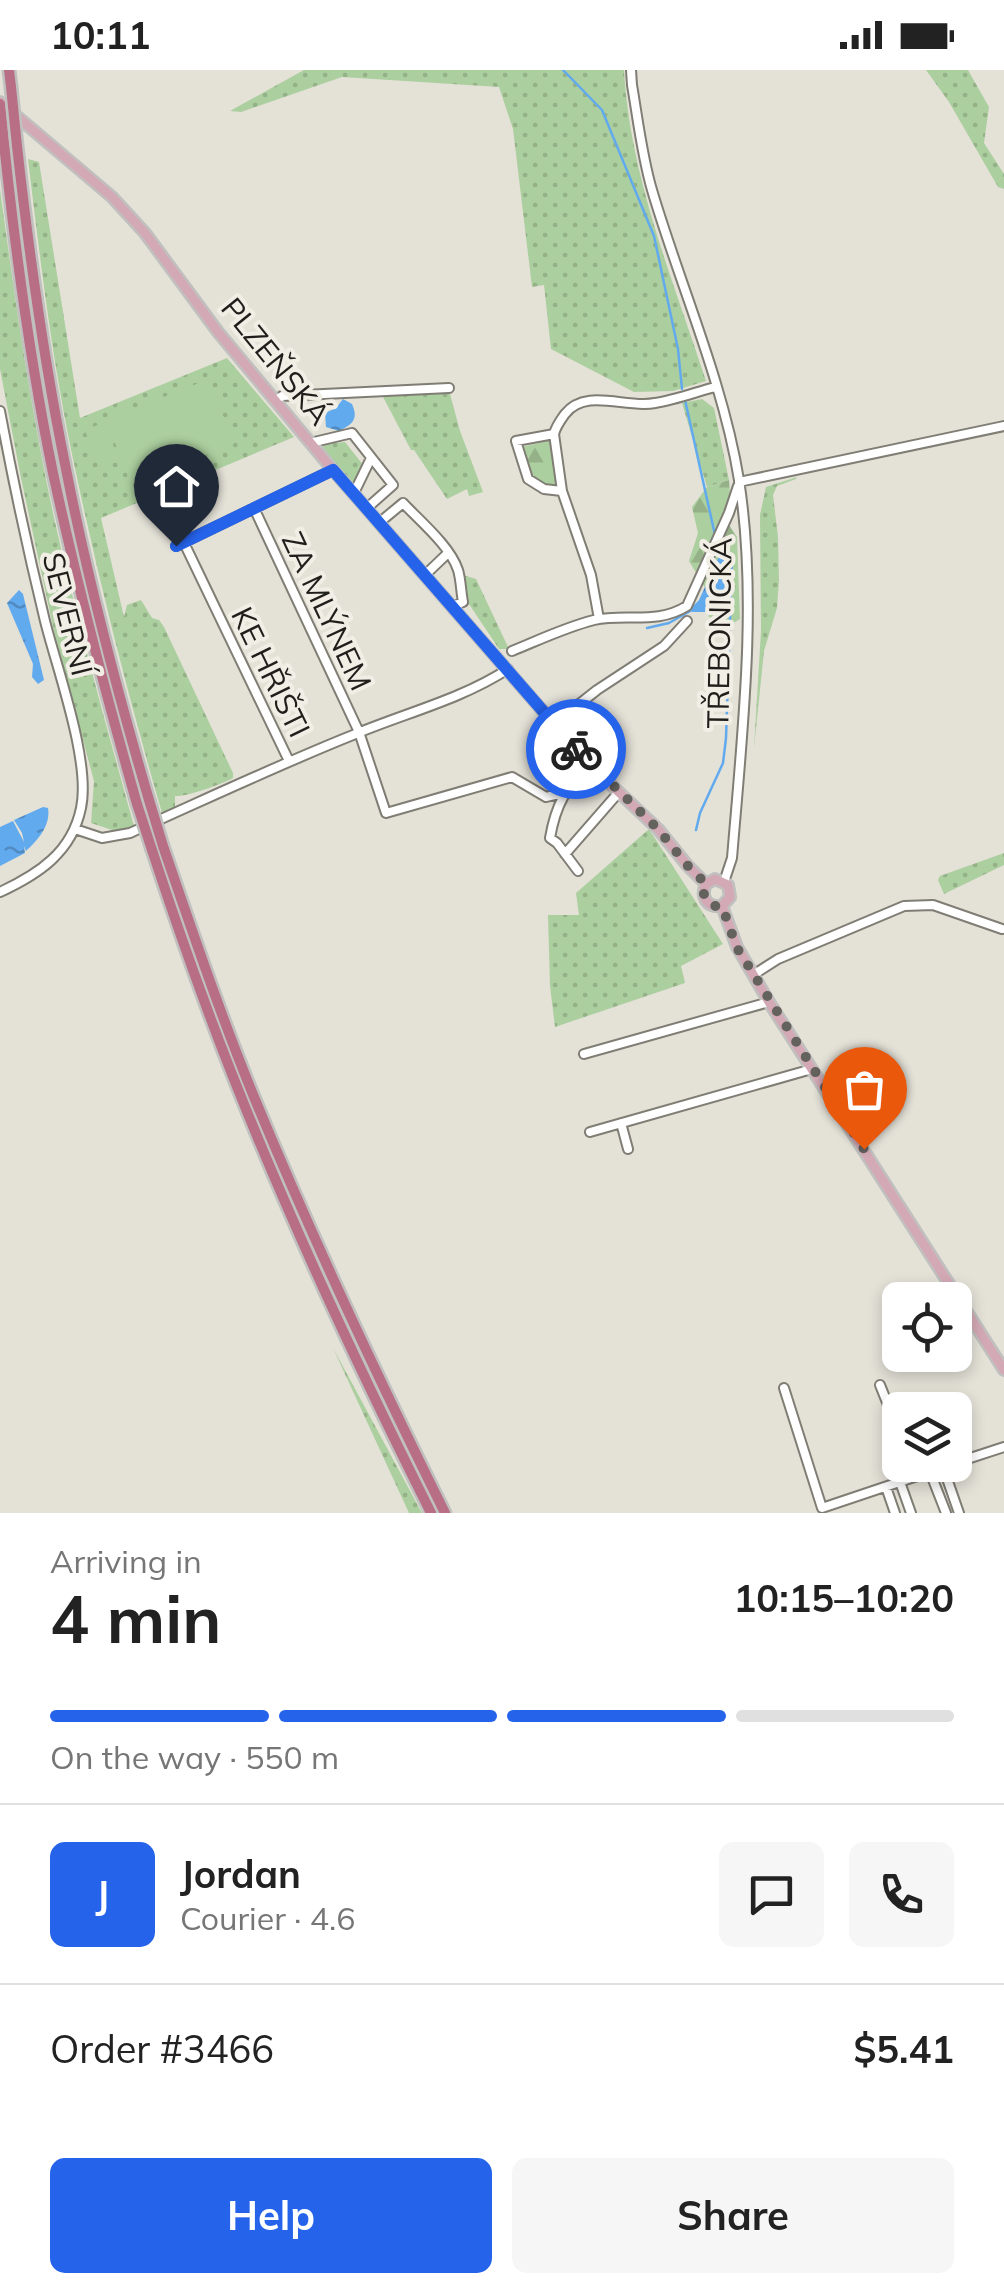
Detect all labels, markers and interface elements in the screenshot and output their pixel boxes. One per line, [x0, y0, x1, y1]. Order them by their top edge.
text: 10:11 [50, 11, 151, 59]
street label: PLZEŇSKÁ [213, 290, 339, 432]
pin [134, 444, 219, 547]
icon: home [149, 459, 204, 514]
street label: ZA MLÝNEM [274, 526, 380, 696]
street label: TŘEBONICKÁ [698, 537, 740, 729]
street label: SEVERNÍ [34, 548, 102, 682]
street label: KE HŘIŠTI [223, 601, 319, 743]
courier [526, 699, 626, 799]
icon: bike [549, 722, 604, 777]
pin [822, 1047, 907, 1150]
icon: bag [837, 1062, 892, 1117]
map controls [882, 1282, 972, 1482]
button: locate [882, 1282, 972, 1372]
button: layers [882, 1392, 972, 1482]
text: Arriving in [50, 1541, 202, 1581]
text: 10:15–10:20 [734, 1574, 954, 1622]
text: 4 min [50, 1578, 221, 1659]
text: On the way · 550 m [50, 1737, 339, 1777]
button: chat [719, 1842, 824, 1947]
button: phone [849, 1842, 954, 1947]
text: Jordan [180, 1850, 301, 1898]
text: J [96, 1870, 109, 1918]
text: Courier · 4.6 [180, 1898, 356, 1938]
text: Order #3466 [50, 2025, 274, 2073]
text: $5.41 [853, 2025, 954, 2073]
button: Help [50, 2158, 492, 2273]
button: Share [512, 2158, 954, 2273]

